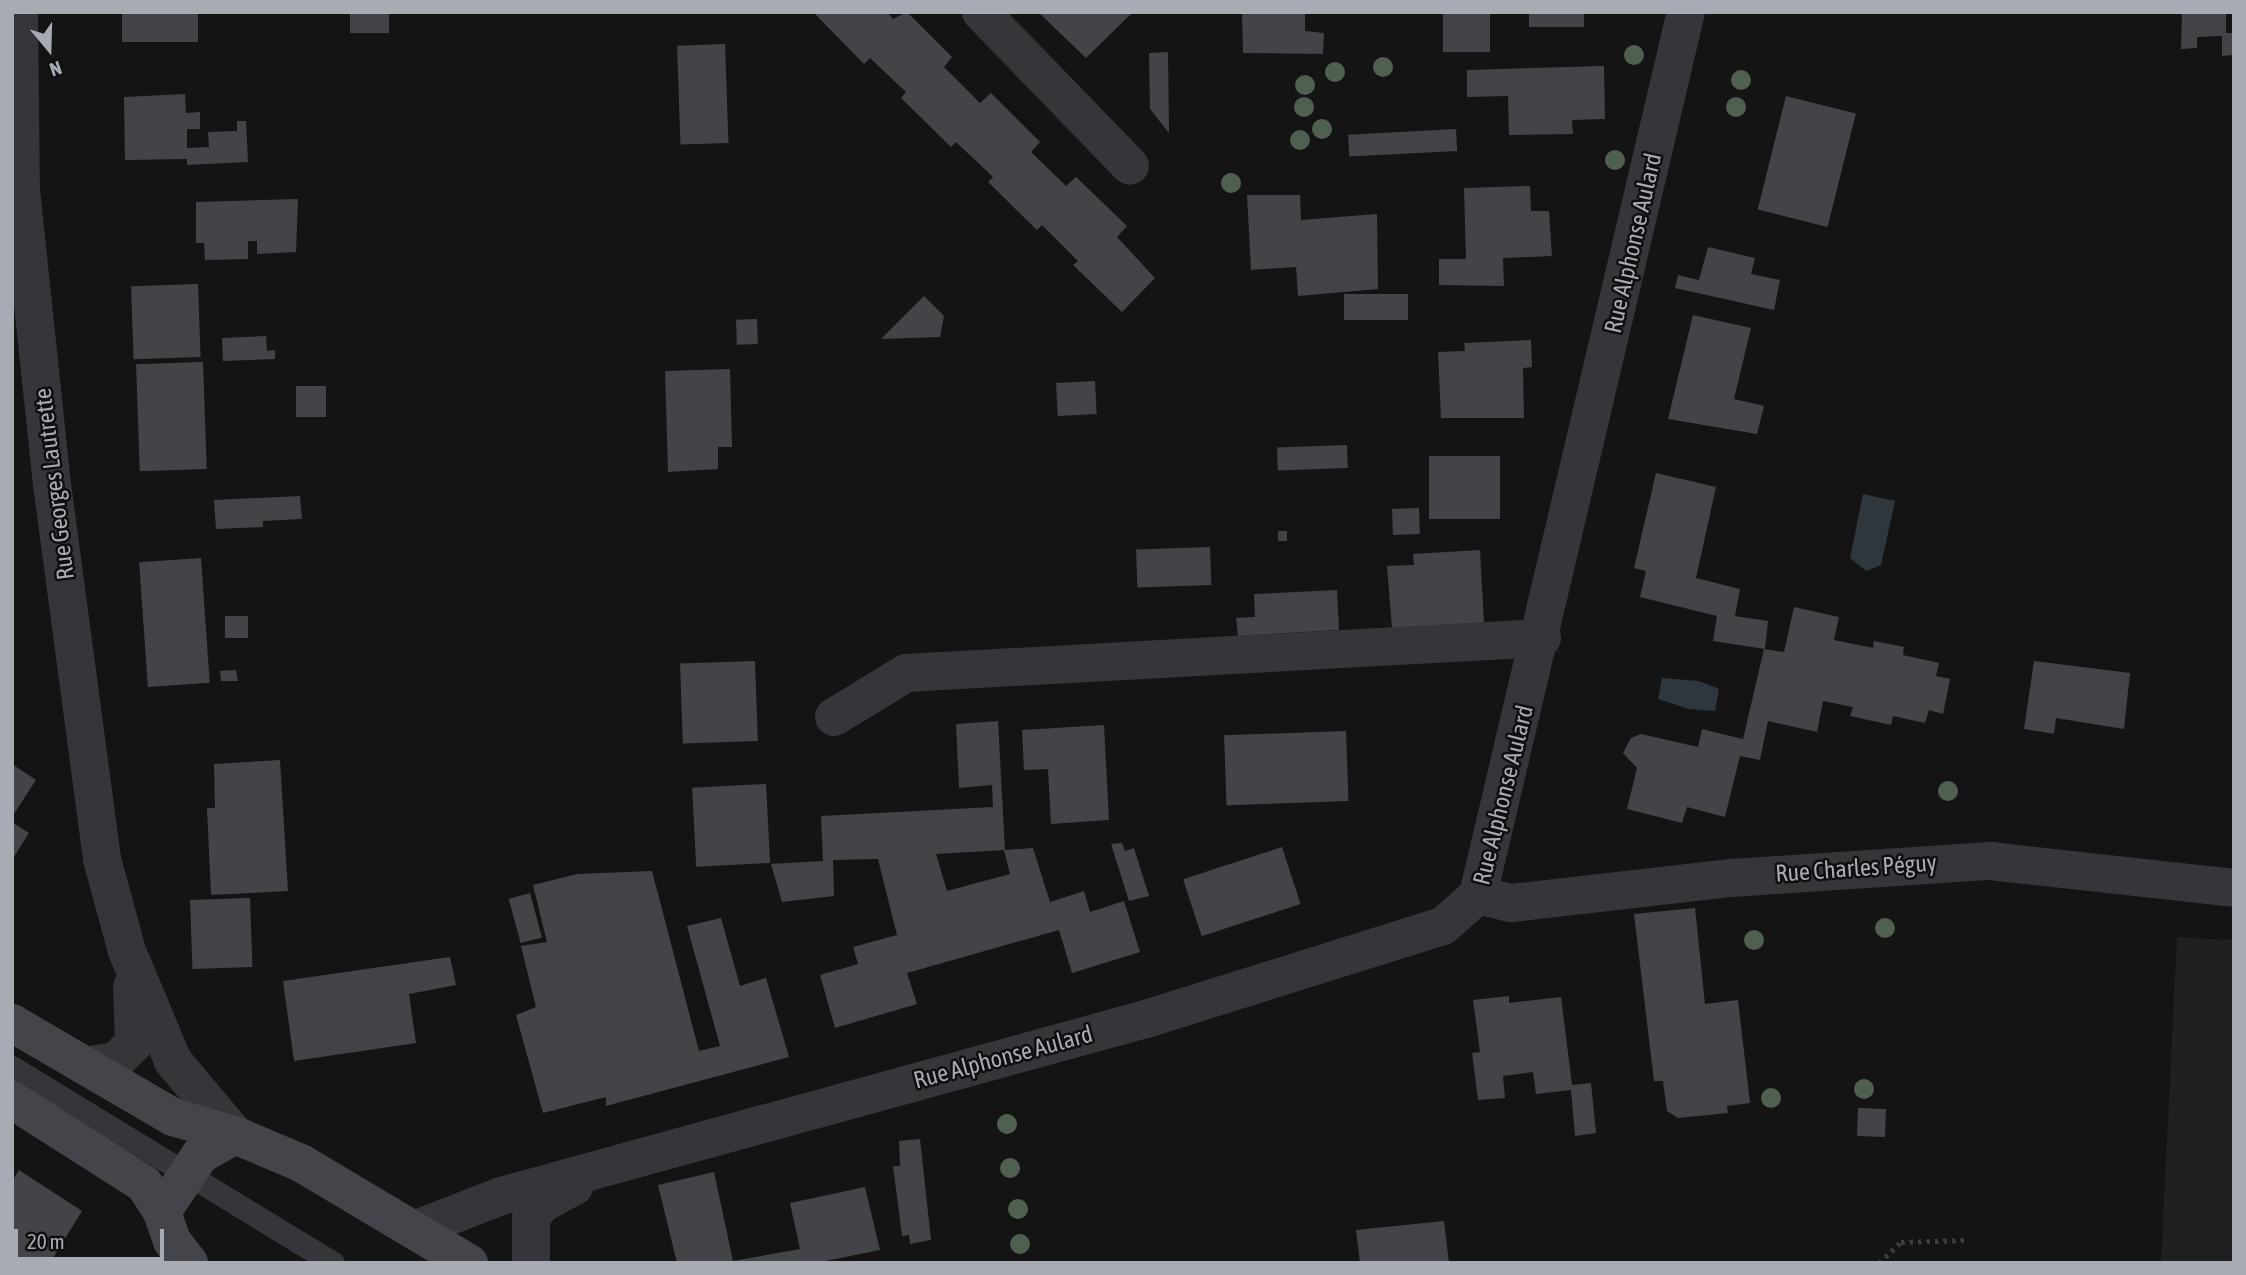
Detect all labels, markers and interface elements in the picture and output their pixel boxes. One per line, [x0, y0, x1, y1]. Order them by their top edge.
north arrow [14, 14, 84, 84]
text: N [47, 57, 65, 81]
street label: Rue Alphonse Aulard [1598, 150, 1668, 336]
street label: Rue Georges Lautrette [28, 387, 80, 581]
street label: Rue Alphonse Aulard [1467, 702, 1539, 888]
street label: Rue Charles Péguy [1774, 848, 1938, 888]
street label: Rue Alphonse Aulard [910, 1019, 1096, 1095]
scale bar [18, 1216, 168, 1260]
text: 20 m [27, 1229, 65, 1253]

